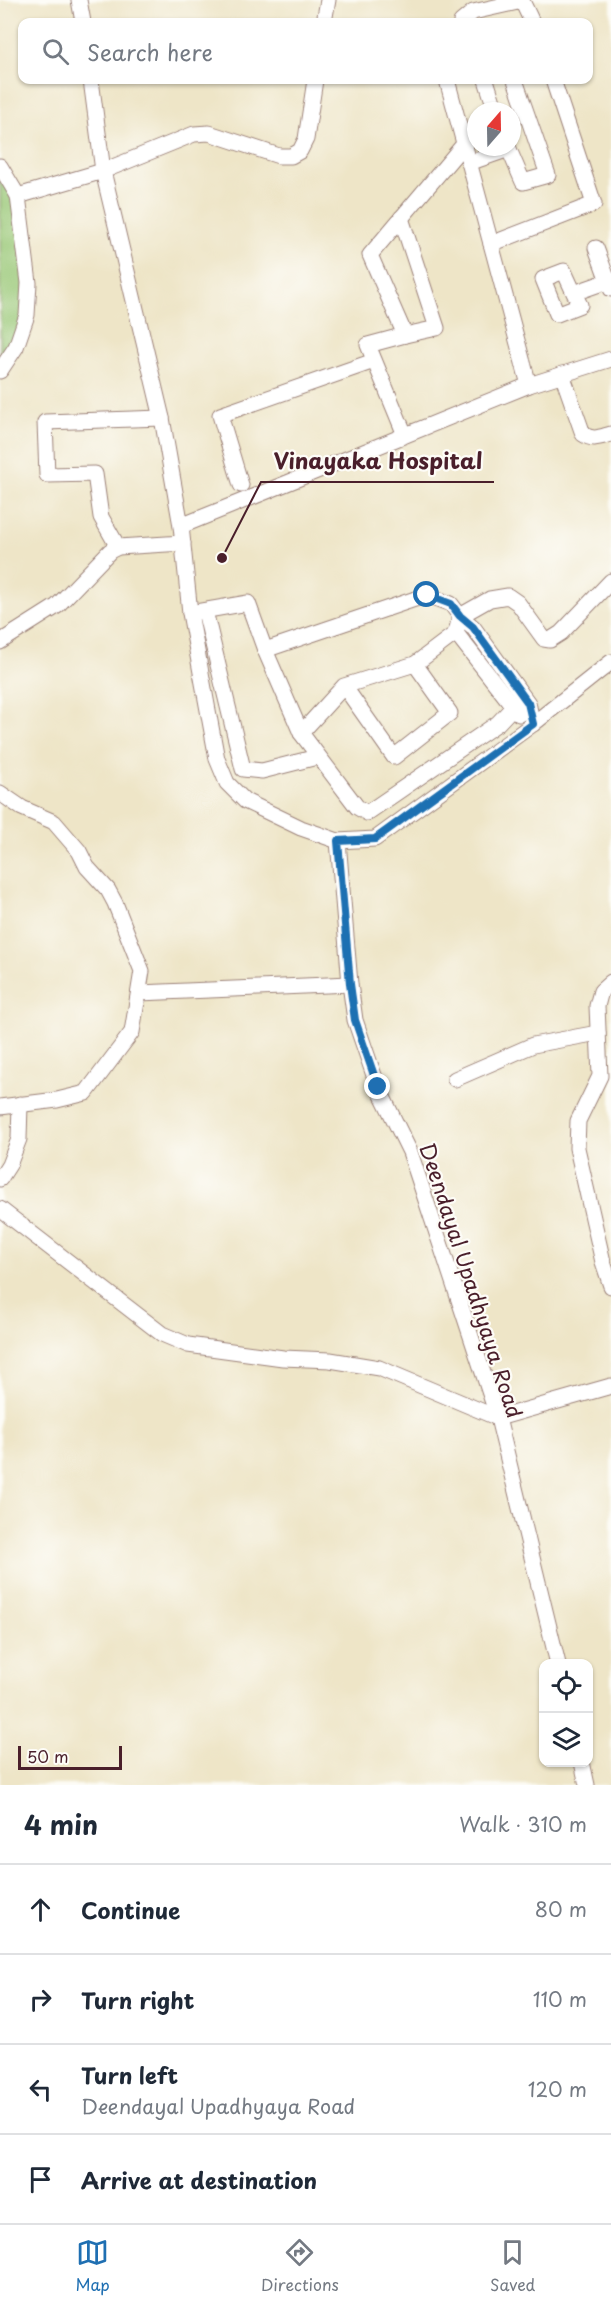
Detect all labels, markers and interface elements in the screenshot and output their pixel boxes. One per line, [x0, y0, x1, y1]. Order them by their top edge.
search box [18, 18, 593, 84]
icon: search [39, 35, 72, 68]
text: Search here [87, 35, 213, 68]
north arrow [467, 102, 521, 156]
callout: Vinayaka Hospital [261, 442, 494, 482]
text: Vinayaka Hospital [274, 443, 482, 476]
route start [413, 581, 439, 607]
route end [364, 1073, 390, 1099]
street label: Deendayal Upadhyaya Road [412, 1138, 532, 1422]
map controls [539, 1659, 593, 1767]
button: locate [539, 1659, 593, 1713]
button: layers [539, 1713, 593, 1767]
scale bar [18, 1743, 122, 1770]
text: 50 m [27, 1744, 68, 1768]
text: 4 min [24, 1805, 98, 1844]
text: Walk · 310 m [459, 1809, 587, 1839]
icon: ahead [24, 1893, 57, 1926]
text: Continue [81, 1893, 180, 1926]
text: 80 m [535, 1894, 587, 1924]
icon: right [24, 1983, 57, 2016]
text: Turn right [81, 1983, 194, 2016]
text: 110 m [533, 1984, 587, 2014]
text: Turn left [81, 2058, 178, 2091]
icon: left [24, 2073, 57, 2106]
text: 120 m [528, 2074, 587, 2104]
text: Deendayal Upadhyaya Road [81, 2091, 355, 2121]
icon: arrive [24, 2163, 57, 2196]
text: Arrive at destination [81, 2163, 317, 2196]
tab: Map [76, 2236, 110, 2296]
tab: Directions [261, 2236, 339, 2296]
tab: Saved [490, 2236, 535, 2296]

